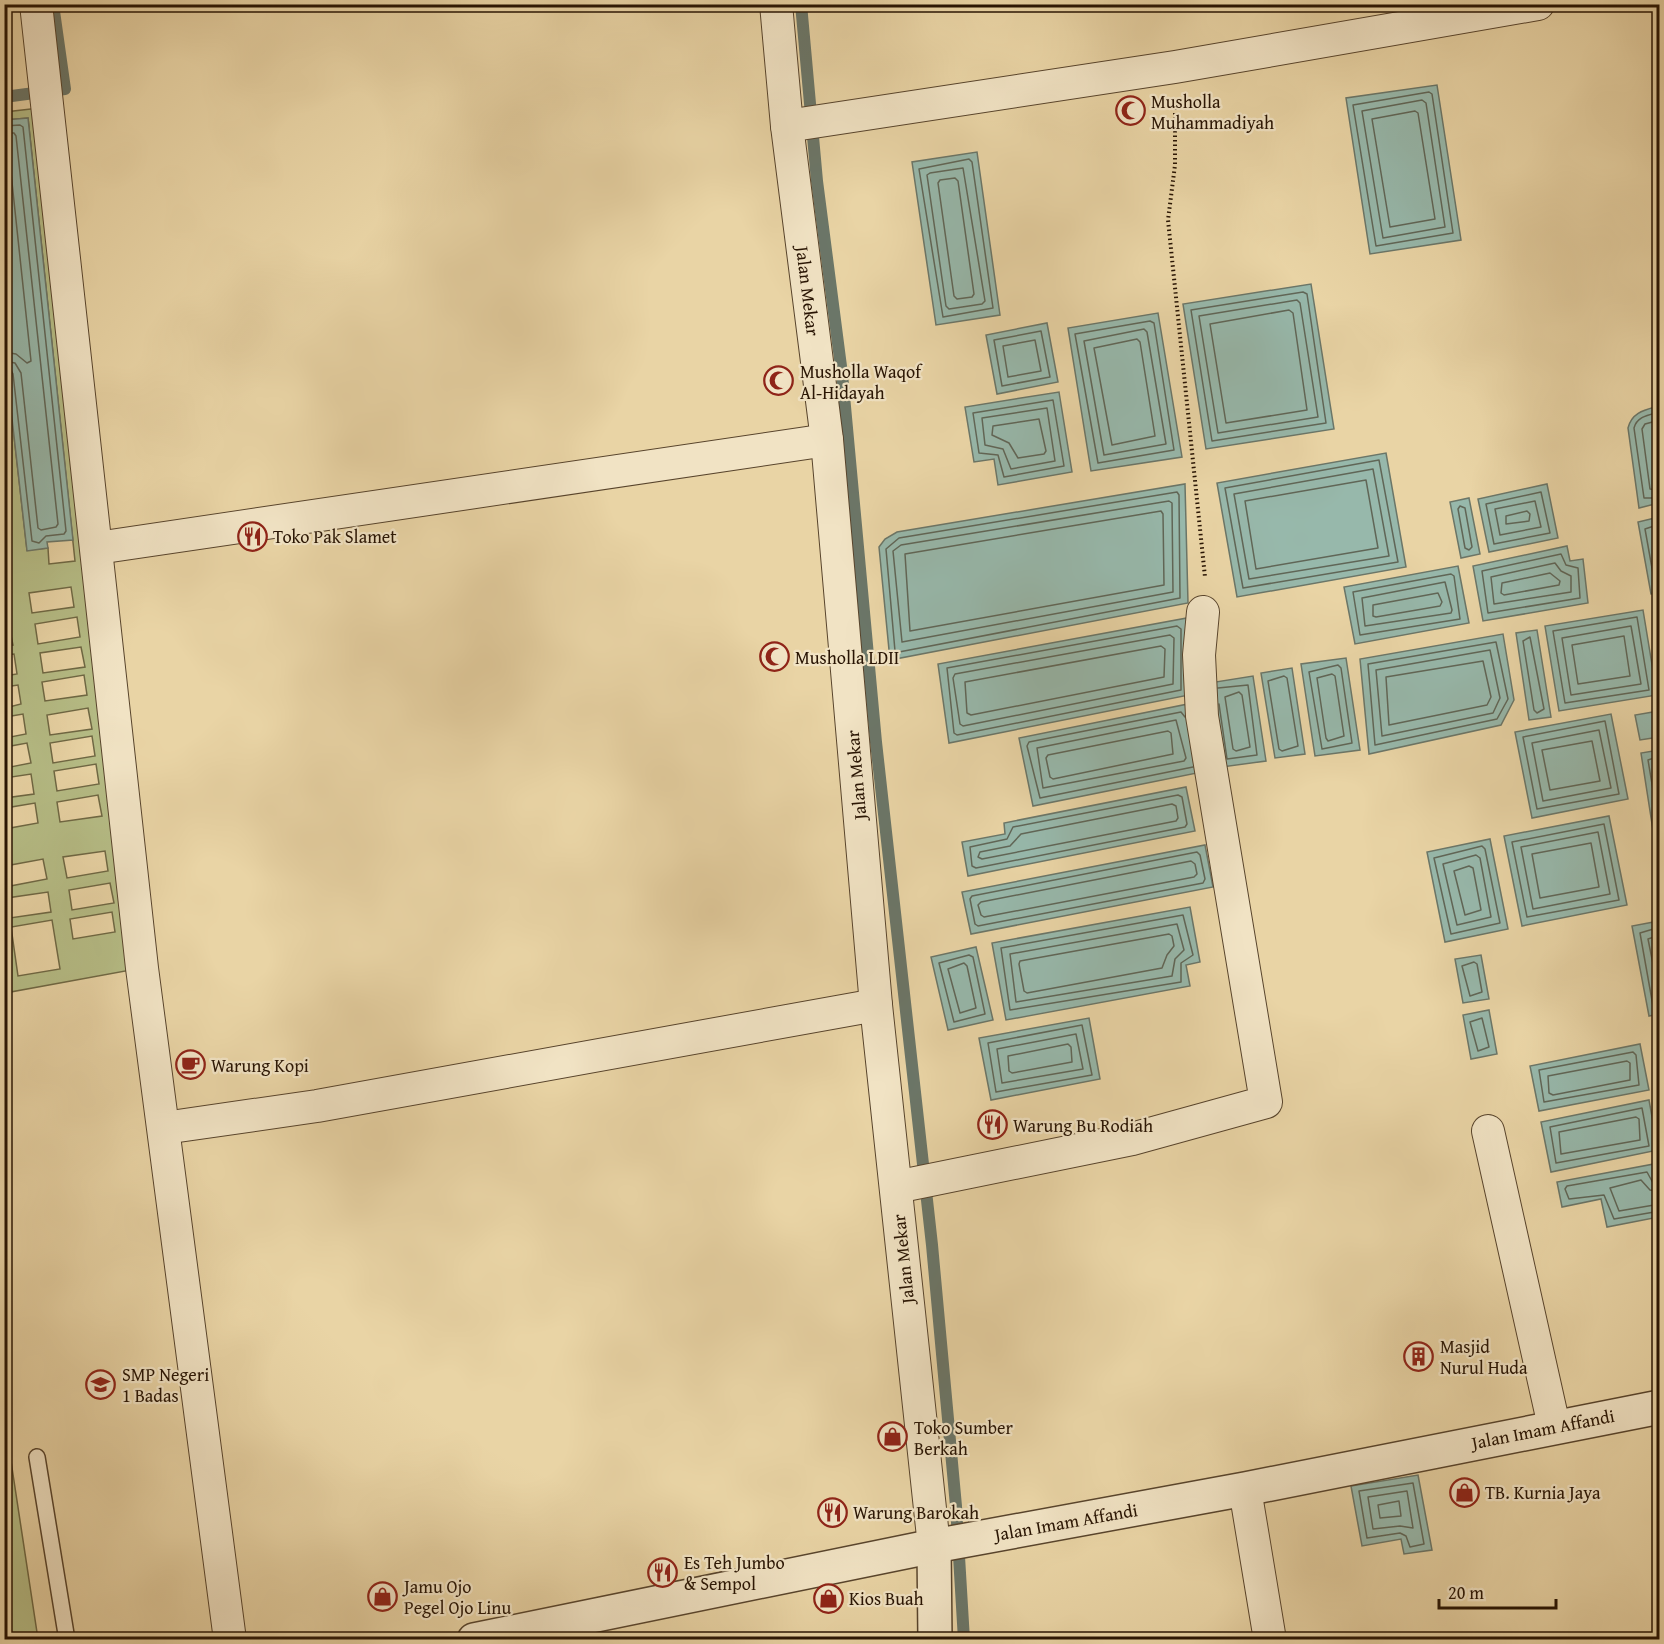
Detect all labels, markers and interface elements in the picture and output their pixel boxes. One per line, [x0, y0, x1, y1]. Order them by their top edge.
place label: Musholla Muhammadiyah [1151, 88, 1274, 136]
mosque icon: Musholla Muhammadiyah [1114, 95, 1146, 127]
street label: Jalan Mekar [789, 243, 827, 338]
place label: Musholla Waqof Al-Hidayah [800, 358, 923, 406]
mosque icon: Musholla Waqof Al-Hidayah [763, 365, 795, 397]
restaurant icon: Toko Pak Slamet [236, 520, 268, 552]
place label: Toko Pak Slamet [273, 523, 397, 550]
mosque icon: Musholla LDII [758, 641, 790, 673]
place label: Musholla LDII [795, 644, 899, 671]
street label: Jalan Mekar [839, 728, 874, 823]
cafe icon: Warung Kopi [174, 1049, 206, 1081]
place label: Warung Kopi [211, 1052, 309, 1079]
restaurant icon: Warung Bu Rodiah [976, 1109, 1008, 1141]
place label: Warung Bu Rodiah [1013, 1112, 1153, 1139]
street label: Jalan Mekar [885, 1212, 921, 1307]
place label: Masjid Nurul Huda [1440, 1333, 1528, 1381]
building icon: Masjid Nurul Huda [1403, 1340, 1435, 1372]
place label: SMP Negeri 1 Badas [122, 1361, 209, 1409]
school or university icon: SMP Negeri 1 Badas [85, 1368, 117, 1400]
street label: Jalan Imam Affandi [1467, 1402, 1617, 1456]
place label: Toko Sumber Berkah [914, 1414, 1013, 1462]
shop icon: Toko Sumber Berkah [877, 1421, 909, 1453]
shop icon: TB. Kurnia Jaya [1448, 1476, 1480, 1508]
place label: TB. Kurnia Jaya [1485, 1479, 1601, 1506]
restaurant icon: Warung Barokah [816, 1496, 848, 1528]
street label: Jalan Imam Affandi [990, 1496, 1140, 1548]
place label: Warung Barokah [853, 1499, 979, 1526]
place label: Es Teh Jumbo & Sempol [684, 1549, 785, 1597]
restaurant icon: Es Teh Jumbo & Sempol [647, 1556, 679, 1588]
scale bar [1439, 1572, 1556, 1610]
place label: Jamu Ojo Pegel Ojo Linu [402, 1573, 511, 1621]
text: 20 m [1448, 1579, 1484, 1606]
shop icon: Jamu Ojo Pegel Ojo Linu [367, 1580, 399, 1612]
shop icon: Kios Buah [812, 1582, 844, 1614]
place label: Kios Buah [849, 1585, 924, 1612]

